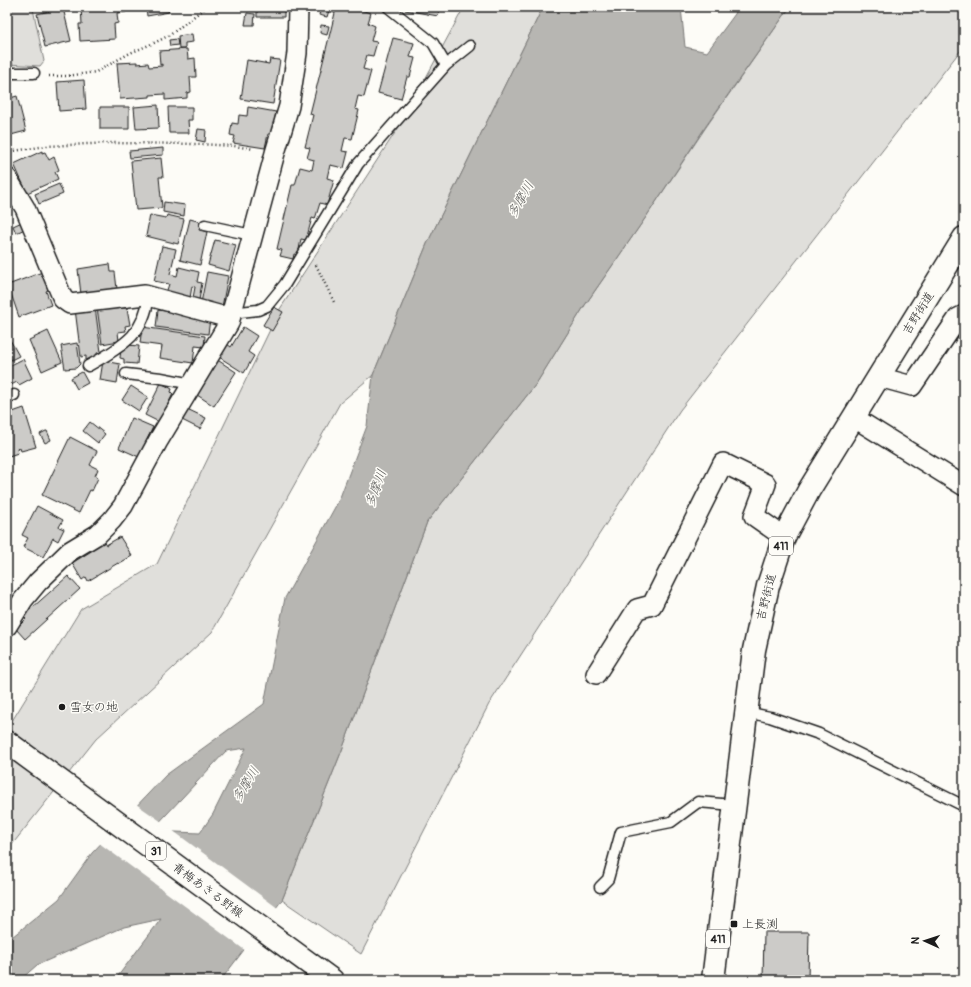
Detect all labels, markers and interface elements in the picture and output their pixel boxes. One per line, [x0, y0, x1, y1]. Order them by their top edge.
water label: 多摩川 [504, 179, 538, 220]
street label: 吉野街道 [899, 289, 938, 338]
water label: 多摩川 [362, 467, 390, 509]
road number: 411 [769, 537, 793, 555]
street label: 吉野街道 [753, 572, 780, 622]
place label: 雪女の地 [70, 700, 118, 715]
marker: 雪女の地 [57, 702, 67, 712]
water label: 多摩川 [229, 764, 263, 805]
road number: 31 [146, 842, 166, 860]
street label: 青梅あきる野線 [169, 860, 246, 921]
place label: 上長渕 [742, 917, 778, 932]
marker: 上長渕 [729, 919, 739, 929]
north arrow [905, 921, 945, 961]
road number: 411 [706, 930, 730, 948]
text: N [909, 936, 922, 945]

